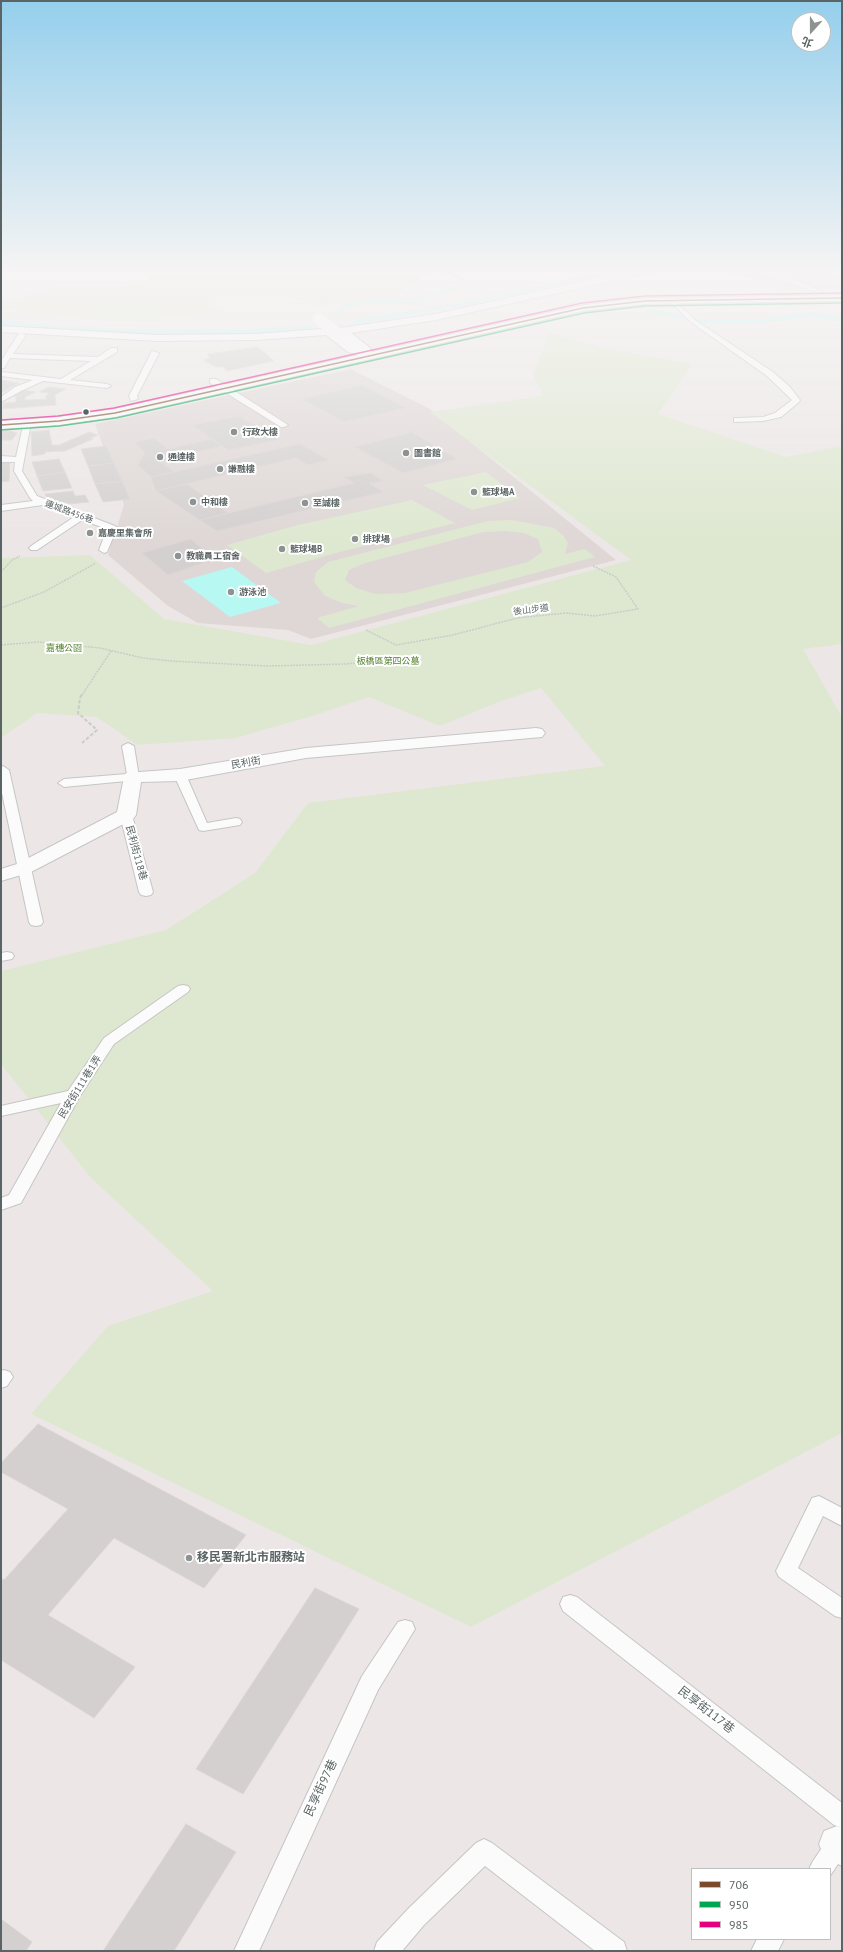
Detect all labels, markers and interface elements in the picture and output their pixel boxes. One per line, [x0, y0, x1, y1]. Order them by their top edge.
north arrow [791, 12, 831, 52]
text: 北 [799, 34, 815, 51]
unlabelled marker [81, 407, 91, 417]
marker: 行政大樓 [229, 427, 239, 437]
place label: 行政大樓 [242, 427, 278, 437]
marker: 圖書館 [401, 448, 411, 458]
place label: 圖書館 [414, 448, 441, 458]
marker: 通達樓 [155, 452, 165, 462]
place label: 通達樓 [168, 452, 195, 462]
marker: 謙融樓 [215, 464, 225, 474]
place label: 謙融樓 [228, 464, 255, 474]
marker: 籃球場A [469, 487, 479, 497]
place label: 籃球場A [482, 487, 514, 497]
marker: 中和樓 [188, 497, 198, 507]
place label: 中和樓 [201, 497, 228, 507]
street label: 連城路456巷 [43, 498, 95, 526]
marker: 至誠樓 [300, 498, 310, 508]
place label: 至誠樓 [313, 498, 340, 508]
marker: 嘉慶里集會所 [85, 528, 95, 538]
place label: 嘉慶里集會所 [98, 528, 152, 538]
marker: 排球場 [350, 534, 360, 544]
place label: 排球場 [363, 534, 390, 544]
marker: 籃球場B [277, 544, 287, 554]
place label: 籃球場B [290, 544, 322, 554]
marker: 教職員工宿舍 [173, 551, 183, 561]
place label: 教職員工宿舍 [186, 551, 240, 561]
marker: 游泳池 [226, 587, 236, 597]
place label: 游泳池 [239, 587, 266, 597]
street label: 後山步道 [512, 602, 550, 618]
park label: 嘉穗公園 [46, 643, 82, 653]
park label: 板橋區第四公墓 [357, 656, 419, 666]
street label: 民利街 [230, 754, 262, 772]
street label: 民利街118巷 [123, 824, 149, 882]
street label: 民安街111巷1弄 [56, 1053, 104, 1121]
place label: 移民署新北市服務站 [197, 1551, 305, 1565]
marker: 移民署新北市服務站 [184, 1553, 194, 1563]
street label: 民享街117巷 [675, 1684, 737, 1736]
street label: 民享街97巷 [302, 1757, 340, 1819]
legend [691, 1868, 831, 1940]
text: 706 [729, 1877, 749, 1892]
text: 950 [729, 1897, 749, 1912]
text: 985 [729, 1917, 749, 1932]

